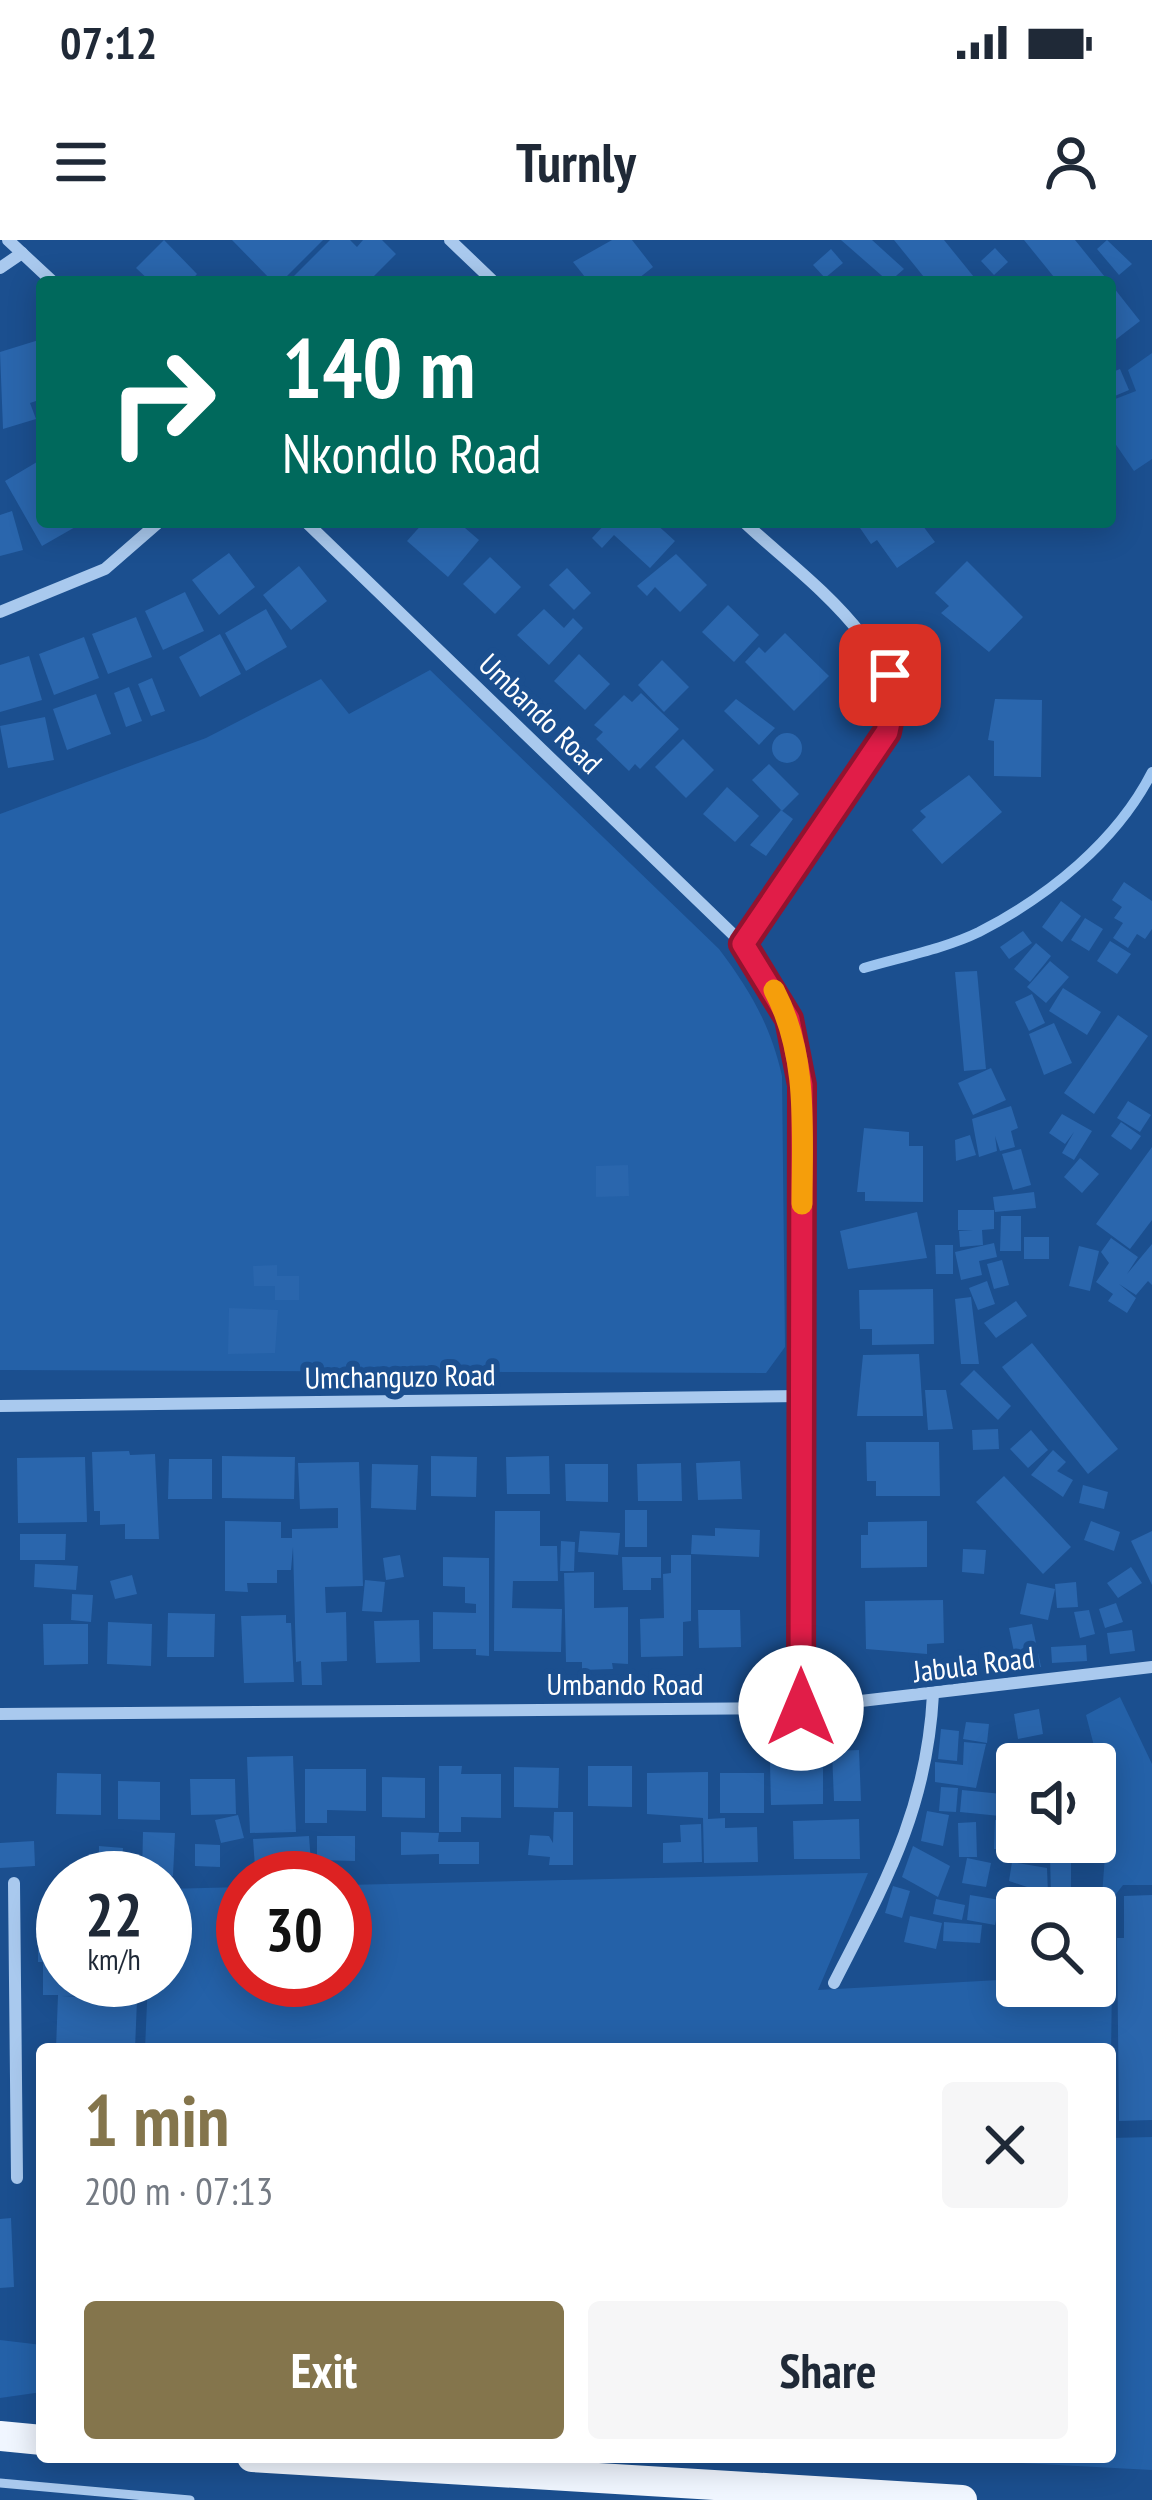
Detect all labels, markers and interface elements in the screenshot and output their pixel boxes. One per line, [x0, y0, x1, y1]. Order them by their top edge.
text: 07:12 [60, 13, 157, 71]
text: Turnly [516, 127, 636, 197]
icon: menu [48, 129, 114, 195]
icon: person [1038, 129, 1104, 195]
text: 140 m [282, 312, 475, 421]
icon: right [84, 324, 240, 480]
text: Nkondlo Road [282, 418, 541, 488]
pin [839, 624, 941, 726]
icon: arrive [857, 642, 923, 708]
street label: Umbando Road [471, 644, 611, 781]
street label: Umchanguzo Road [304, 1354, 496, 1397]
street label: Jabula Road [910, 1637, 1037, 1690]
position arrow [738, 1645, 864, 1771]
street label: Umbando Road [547, 1664, 703, 1703]
map controls [996, 1743, 1116, 2007]
button: sound [996, 1743, 1116, 1863]
speed limit sign: 30 [216, 1851, 372, 2007]
text: 22 [85, 1875, 143, 1953]
button: search [996, 1887, 1116, 2007]
text: km/h [87, 1939, 141, 1978]
text: 1 min [84, 2073, 229, 2166]
button: close [942, 2082, 1068, 2208]
text: 200 m · 07:13 [84, 2165, 273, 2216]
button: Exit [84, 2301, 564, 2439]
button: Share [588, 2301, 1068, 2439]

